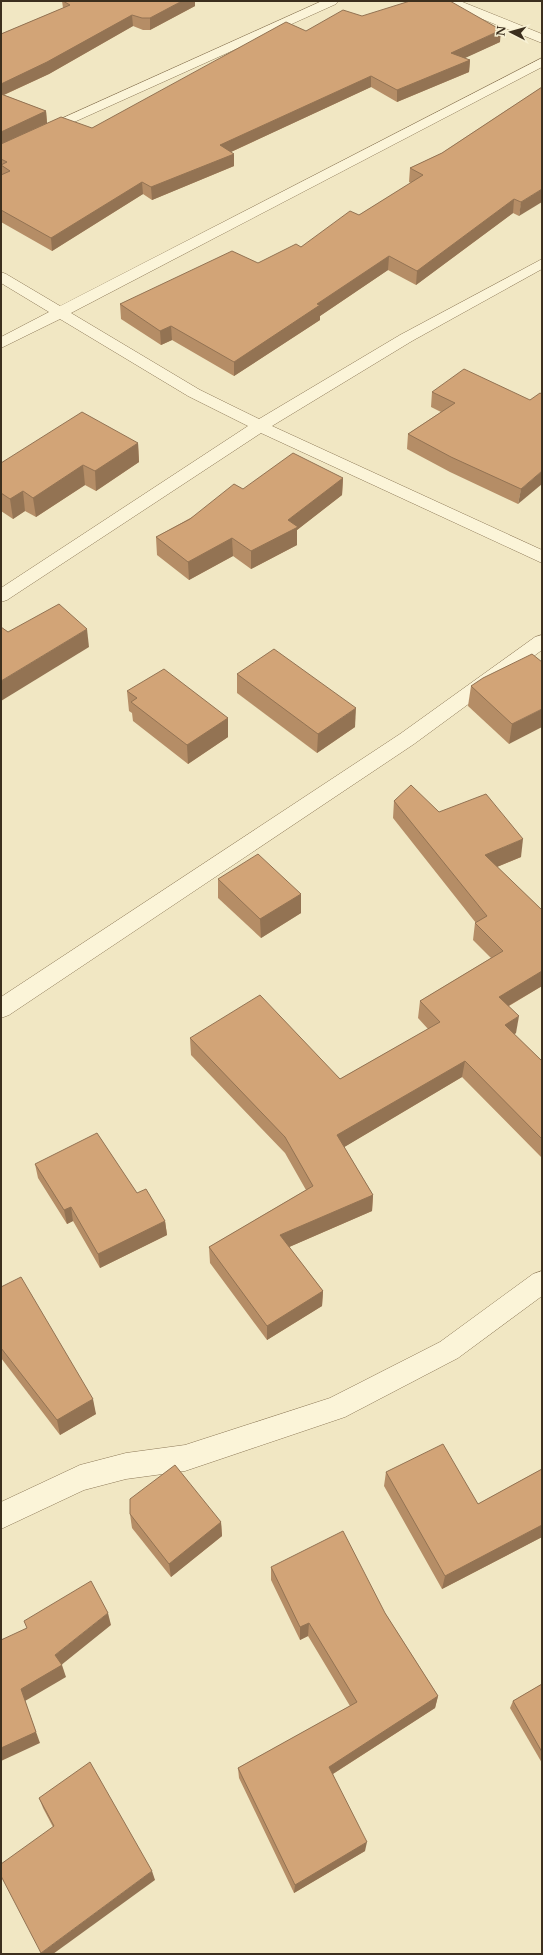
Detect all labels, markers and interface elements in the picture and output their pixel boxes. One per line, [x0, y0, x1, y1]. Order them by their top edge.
north arrow [491, 12, 531, 52]
text: N [494, 24, 509, 37]

